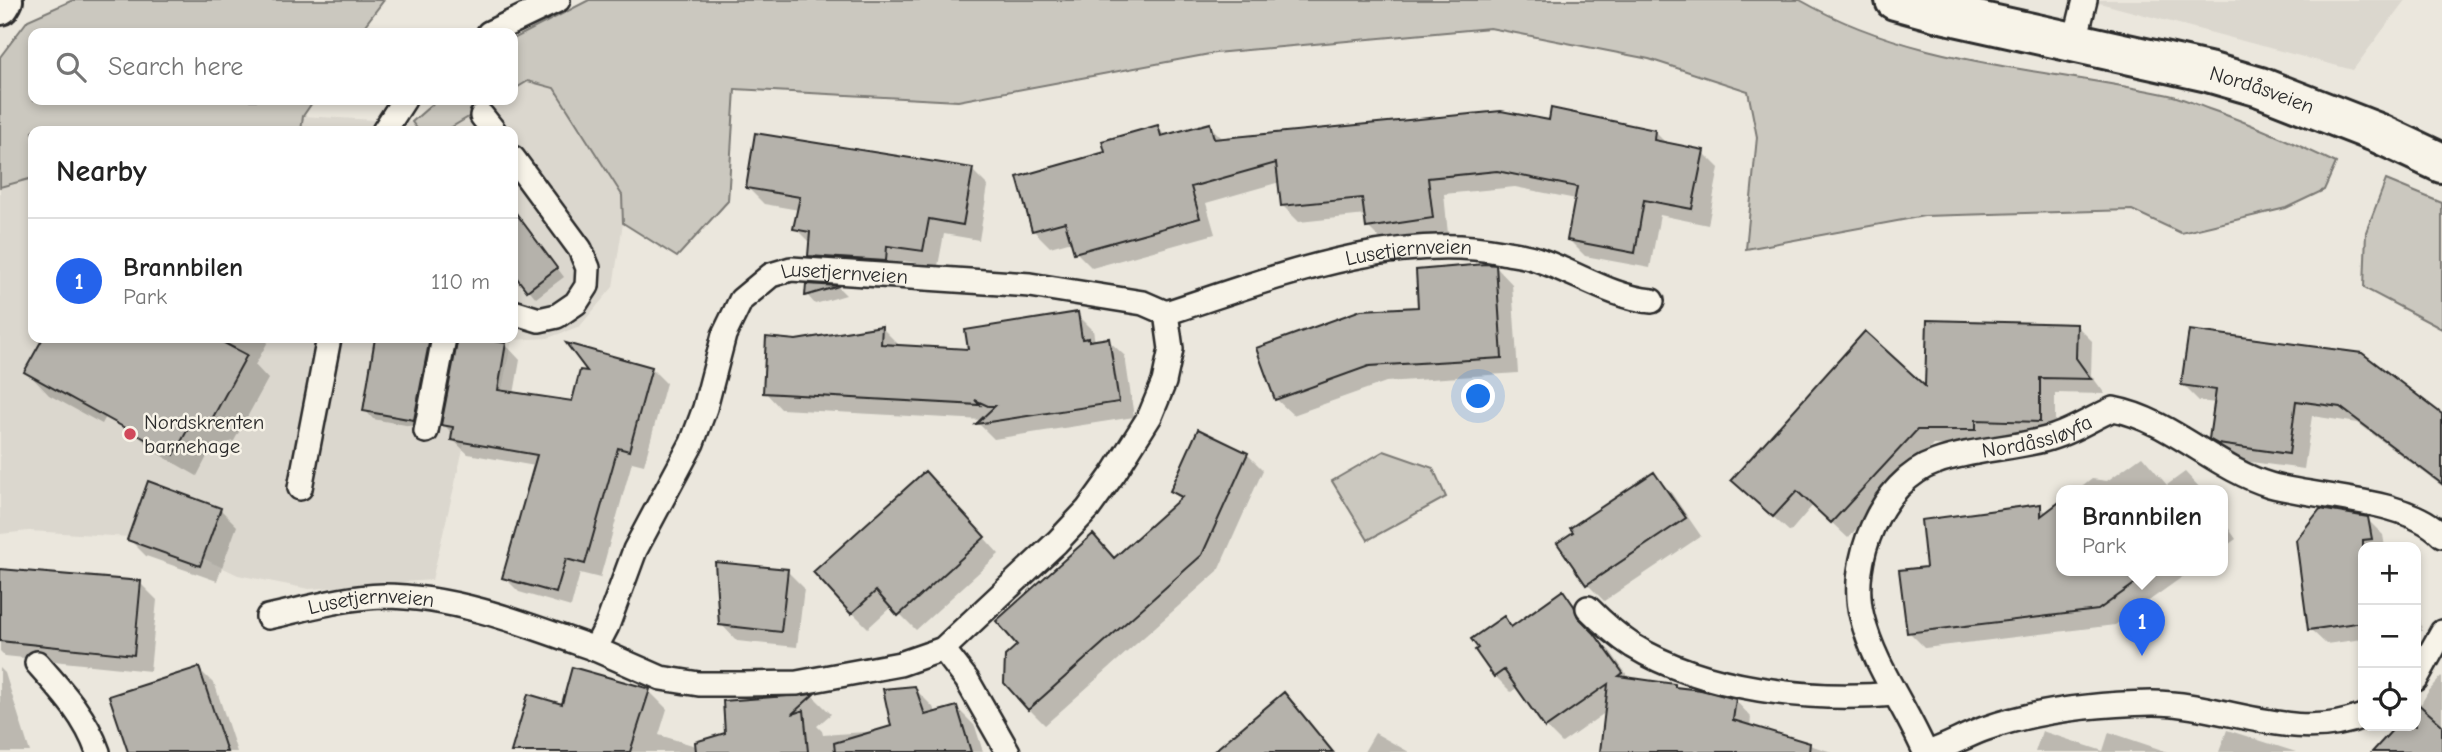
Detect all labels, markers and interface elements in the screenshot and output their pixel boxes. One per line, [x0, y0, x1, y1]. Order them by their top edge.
search box [28, 28, 518, 105]
icon: search [52, 48, 90, 86]
text: Search here [108, 52, 243, 82]
street label: Nordåsveien [2207, 61, 2318, 119]
text: Nearby [56, 154, 147, 189]
street label: Lusetjernveien [1343, 235, 1473, 270]
text: Brannbilen [123, 253, 243, 283]
street label: Lusetjernveien [778, 257, 909, 289]
text: 1 [74, 268, 84, 295]
text: 110 m [431, 268, 490, 295]
text: Park [123, 283, 167, 310]
your location [1461, 379, 1495, 413]
place label: Nordskrenten barnehage [144, 410, 264, 458]
street label: Nordåssløyfa [1980, 410, 2096, 463]
marker: Nordskrenten barnehage [122, 426, 138, 442]
popup [2056, 485, 2228, 576]
text: Brannbilen [2082, 502, 2202, 532]
text: Park [2082, 532, 2126, 559]
map controls [2358, 542, 2421, 731]
button: + [2358, 542, 2421, 605]
street label: Lusetjernveien [305, 584, 436, 619]
pin: 1 [2119, 598, 2165, 656]
button: − [2358, 605, 2421, 668]
button: locate [2358, 668, 2421, 731]

